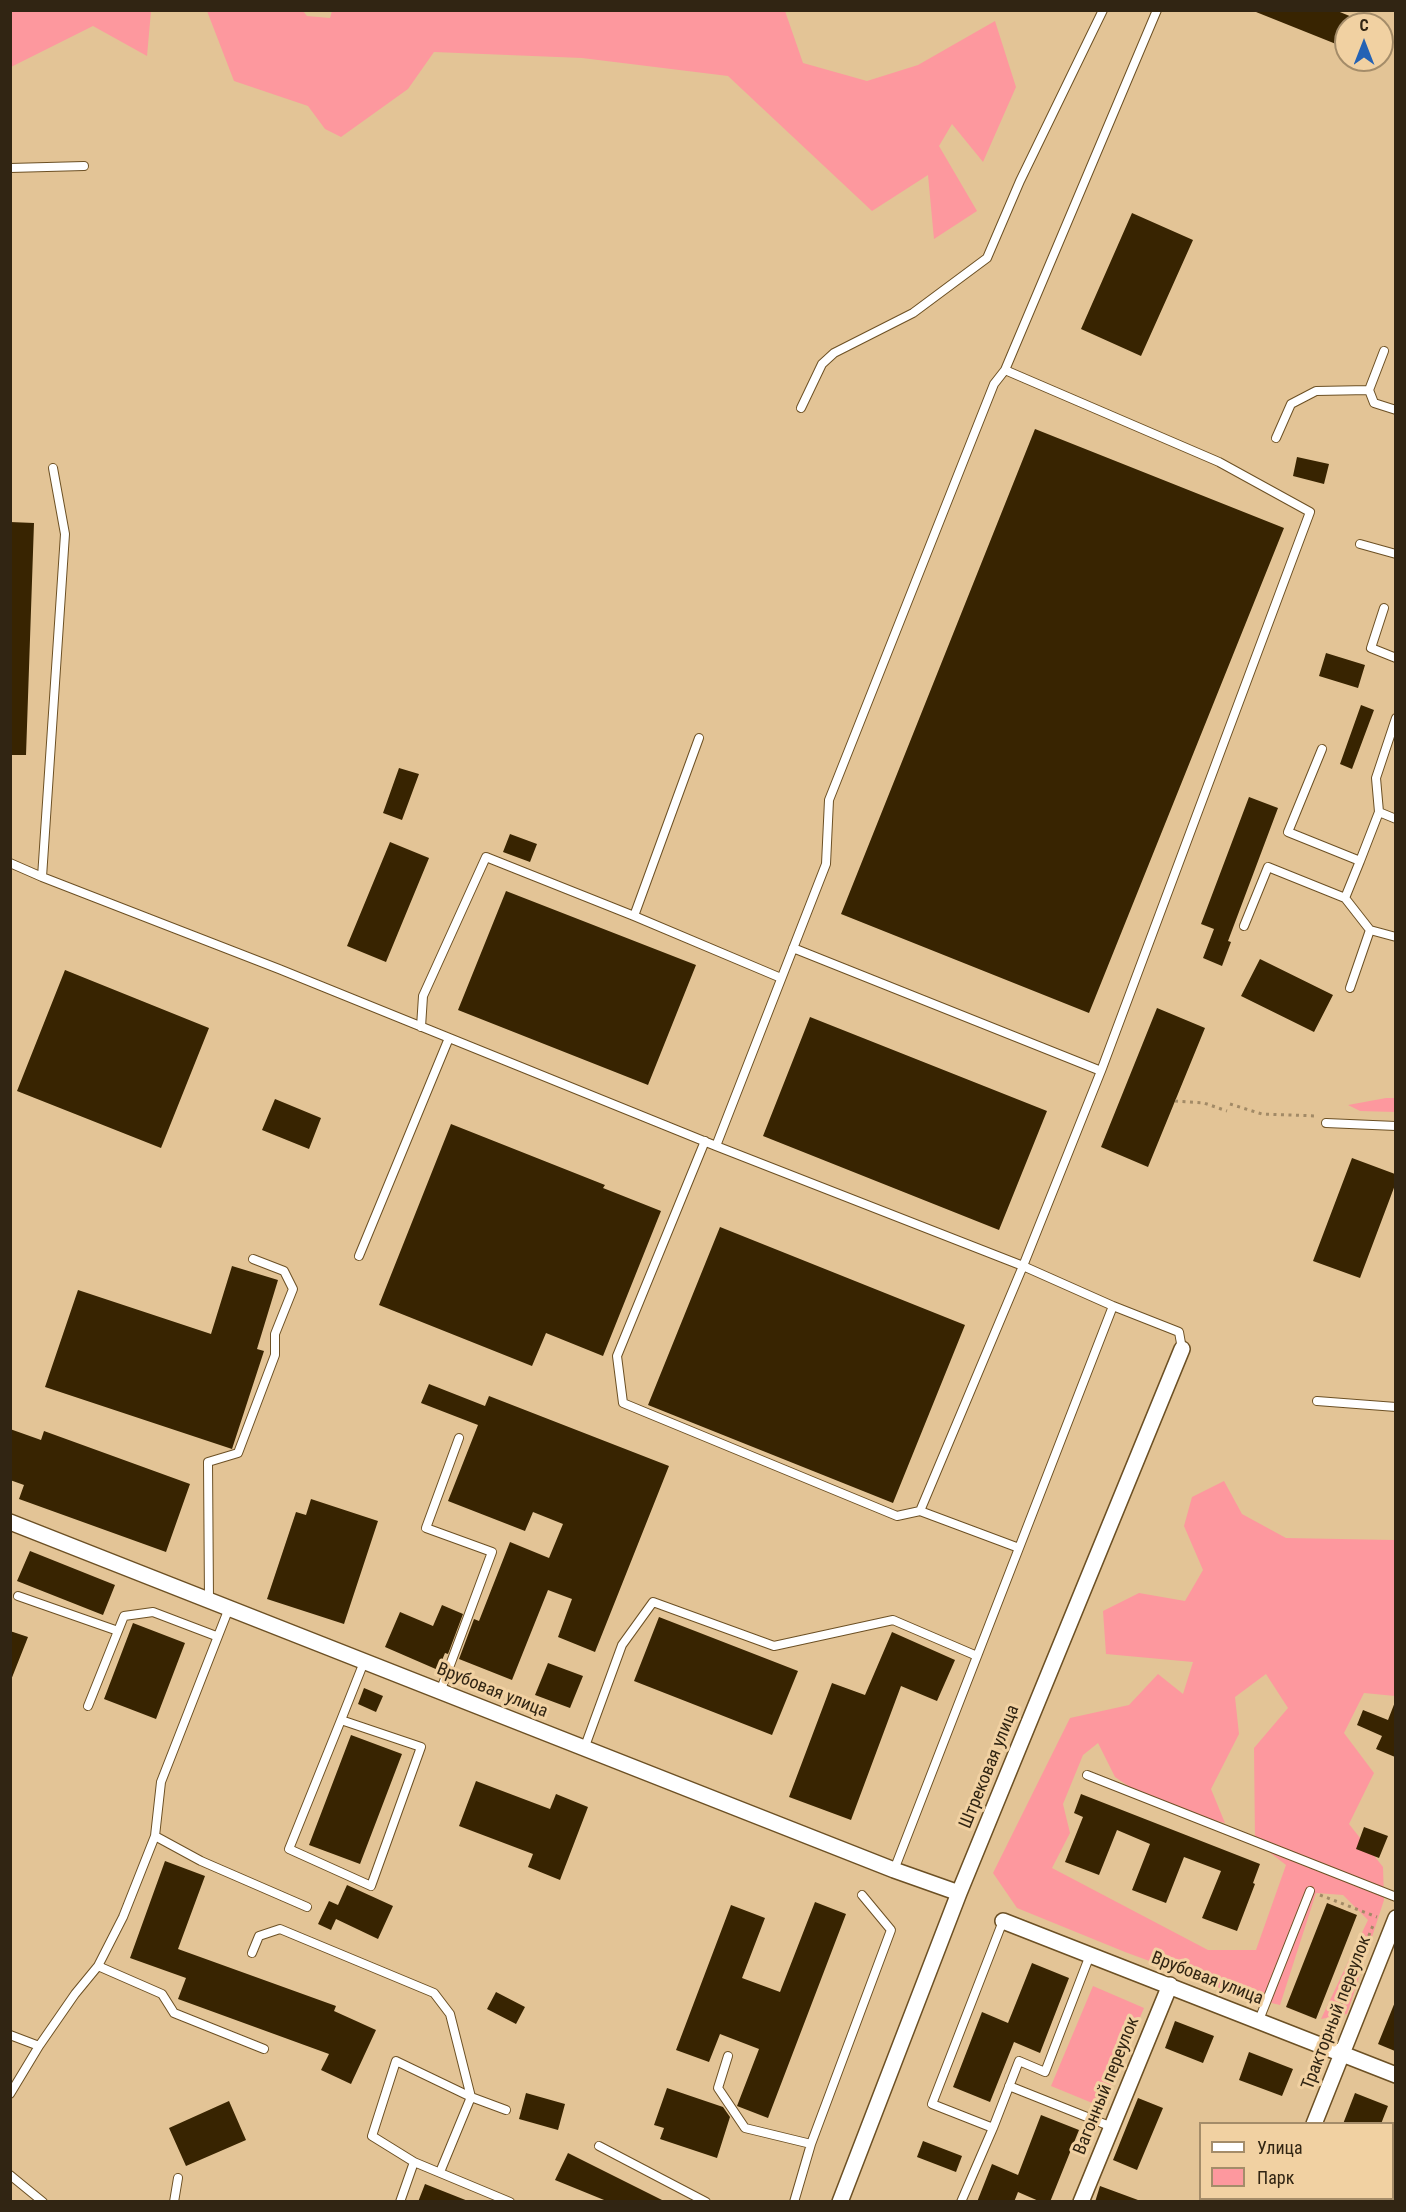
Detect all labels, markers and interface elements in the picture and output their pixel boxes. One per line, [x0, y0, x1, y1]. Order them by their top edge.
north arrow [1334, 12, 1394, 72]
text: С [1359, 16, 1369, 35]
street label: Врубовая улица [433, 1659, 551, 1723]
street label: Штрековая улица [955, 1702, 1025, 1832]
street label: Тракторный переулок [1298, 1933, 1376, 2093]
street label: Врубовая улица [1148, 1948, 1266, 2010]
street label: Вагонный переулок [1070, 2014, 1144, 2158]
legend [1199, 2122, 1394, 2200]
text: Улица [1257, 2137, 1303, 2158]
text: Парк [1257, 2167, 1294, 2188]

